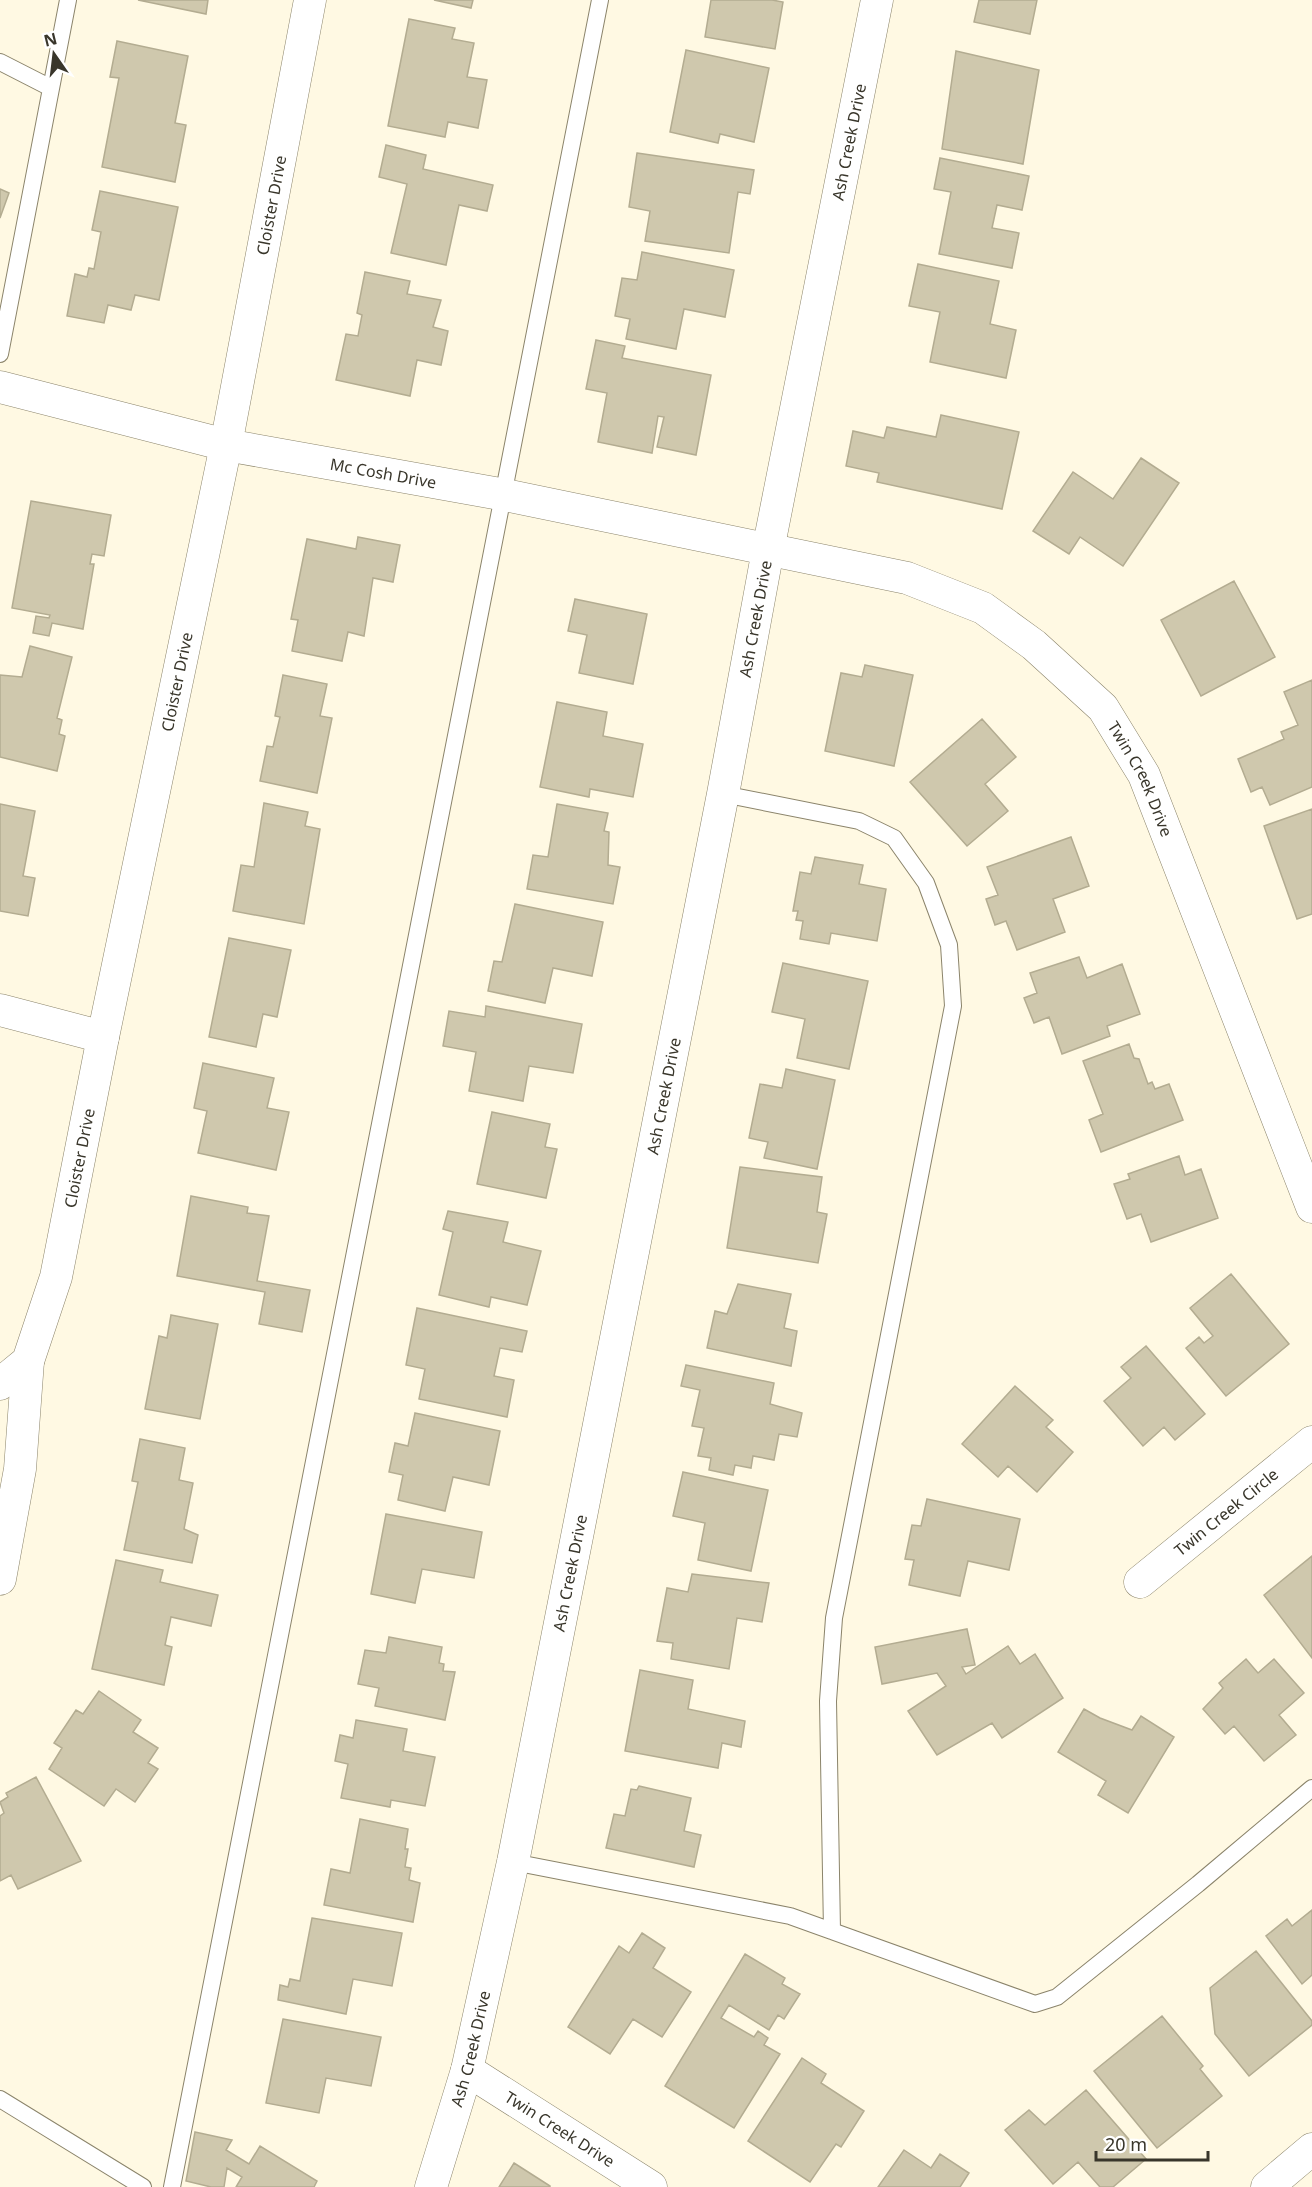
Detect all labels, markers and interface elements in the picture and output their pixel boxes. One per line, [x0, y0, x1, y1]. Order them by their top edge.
north arrow [24, 24, 84, 84]
text: N [41, 27, 59, 52]
street label: Ash Creek Drive [827, 82, 871, 202]
street label: Cloister Drive [251, 154, 291, 257]
street label: Mc Cosh Drive [328, 453, 438, 493]
street label: Ash Creek Drive [734, 558, 777, 679]
street label: Cloister Drive [156, 630, 198, 734]
street label: Twin Creek Drive [1103, 717, 1178, 840]
street label: Ash Creek Drive [641, 1036, 686, 1157]
street label: Cloister Drive [59, 1106, 100, 1210]
street label: Twin Creek Circle [1170, 1463, 1283, 1561]
street label: Ash Creek Drive [548, 1513, 592, 1633]
street label: Ash Creek Drive [445, 1989, 495, 2109]
street label: Twin Creek Drive [501, 2086, 619, 2172]
scale bar [1096, 2124, 1208, 2162]
text: 20 m [1105, 2132, 1147, 2156]

